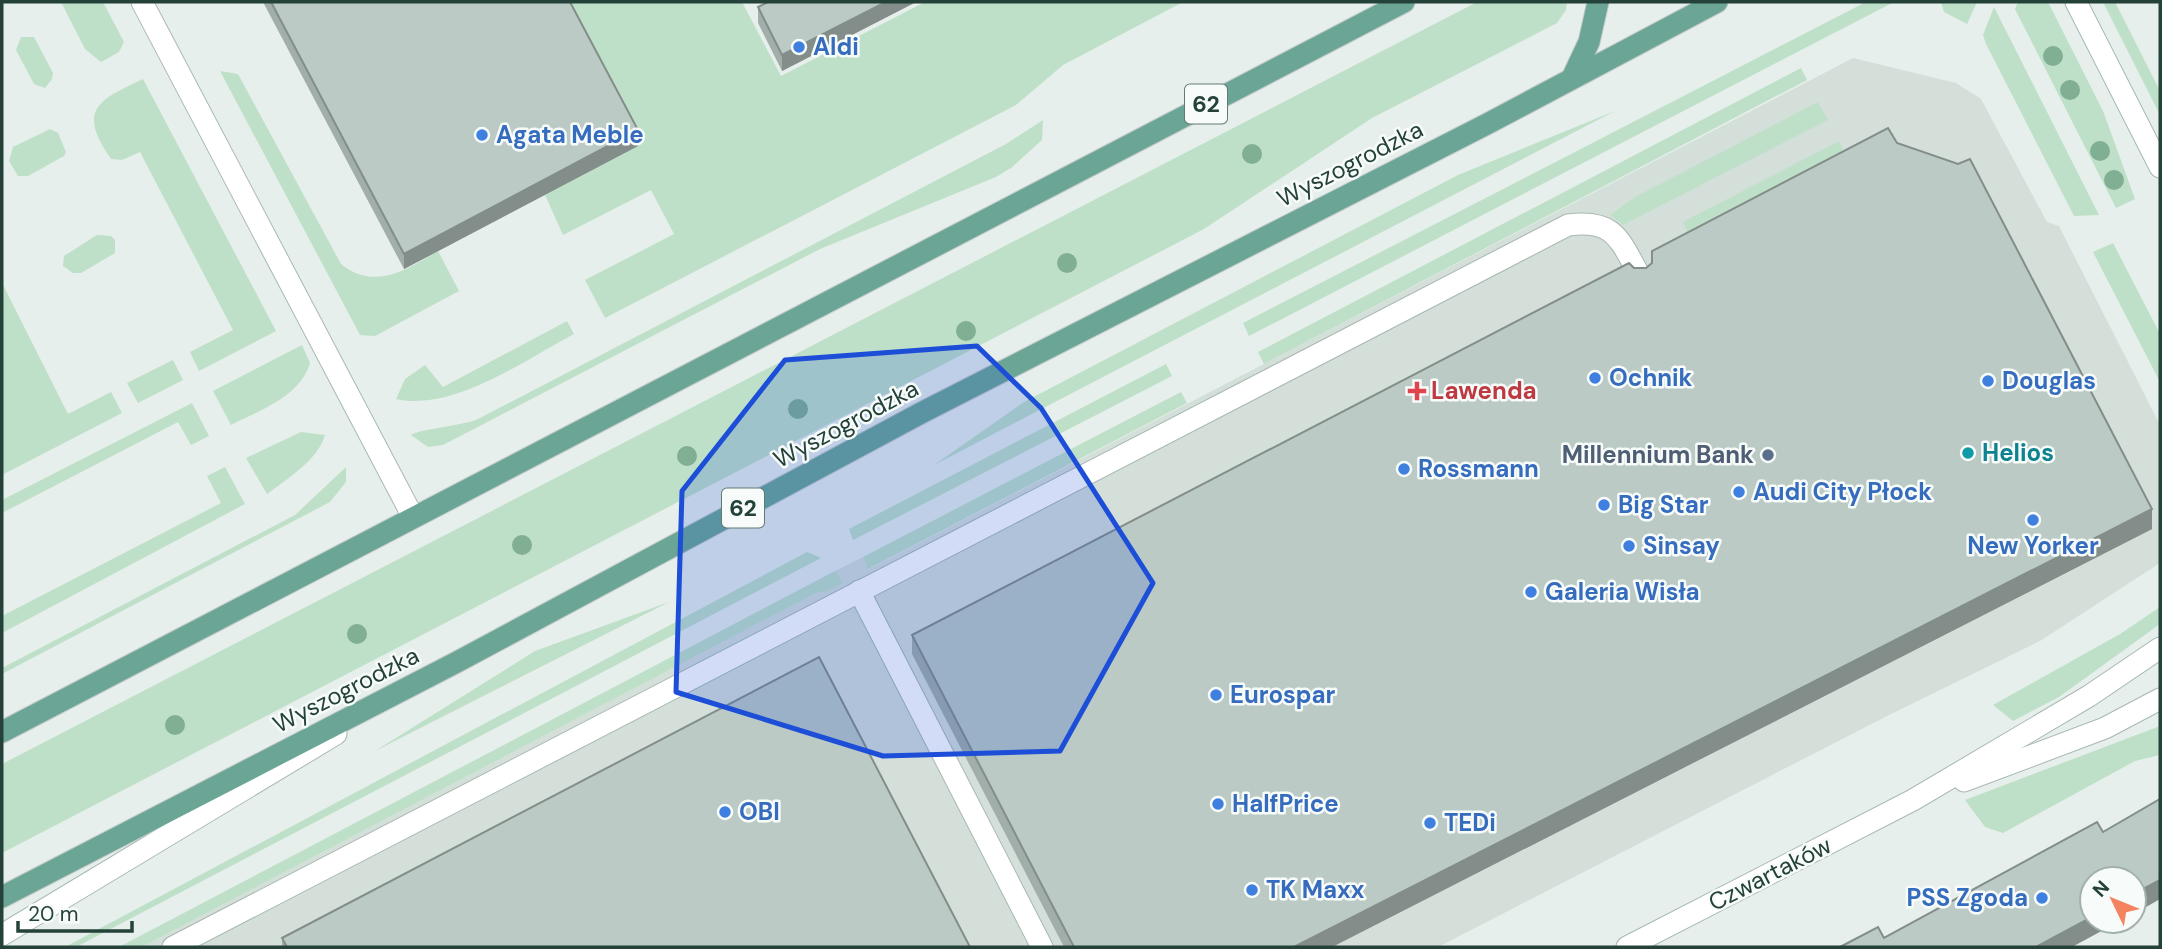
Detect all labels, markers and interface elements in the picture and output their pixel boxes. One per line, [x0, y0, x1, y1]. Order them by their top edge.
place label: Aldi [813, 31, 859, 62]
marker: Aldi [791, 39, 807, 55]
road number: 62 [1185, 85, 1227, 124]
street label: Wyszogrodzka [1272, 113, 1428, 214]
place label: Agata Meble [496, 119, 644, 150]
marker: Agata Meble [474, 127, 490, 143]
place label: Ochnik [1609, 362, 1693, 393]
place label: Douglas [2002, 365, 2096, 396]
marker: Ochnik [1587, 370, 1603, 386]
street label: Wyszogrodzka [768, 372, 924, 475]
marker: Douglas [1980, 373, 1996, 389]
place label: Lawenda [1431, 375, 1537, 406]
marker: Lawenda [1409, 383, 1425, 399]
place label: Helios [1982, 437, 2054, 468]
place label: Millennium Bank [1562, 439, 1754, 470]
marker: Helios [1960, 445, 1976, 461]
marker: Millennium Bank [1760, 447, 1776, 463]
place label: Rossmann [1418, 453, 1539, 484]
marker: Rossmann [1396, 461, 1412, 477]
place label: Audi City Płock [1753, 476, 1932, 507]
marker: Audi City Płock [1731, 484, 1747, 500]
road number: 62 [722, 488, 764, 528]
place label: Big Star [1618, 489, 1709, 520]
marker: Big Star [1596, 497, 1612, 513]
marker: New Yorker [2025, 512, 2041, 528]
place label: Sinsay [1643, 530, 1720, 561]
place label: New Yorker [1967, 530, 2099, 561]
marker: Sinsay [1621, 538, 1637, 554]
place label: Galeria Wisła [1545, 576, 1700, 607]
marker: Galeria Wisła [1523, 584, 1539, 600]
street label: Wyszogrodzka [268, 639, 424, 740]
place label: Eurospar [1230, 679, 1336, 710]
marker: Eurospar [1208, 687, 1224, 703]
place label: HalfPrice [1232, 788, 1339, 819]
place label: OBI [739, 796, 780, 827]
marker: HalfPrice [1210, 796, 1226, 812]
marker: OBI [717, 804, 733, 820]
place label: TEDi [1444, 807, 1496, 838]
marker: TEDi [1422, 815, 1438, 831]
street label: Czwartaków [1703, 829, 1836, 918]
north arrow [2078, 865, 2148, 935]
place label: TK Maxx [1266, 874, 1365, 905]
text: N [2087, 875, 2115, 902]
marker: TK Maxx [1244, 882, 1260, 898]
place label: PSS Zgoda [1907, 882, 2028, 913]
scale bar [18, 890, 131, 934]
marker: PSS Zgoda [2034, 890, 2050, 906]
text: 20 m [28, 900, 79, 928]

